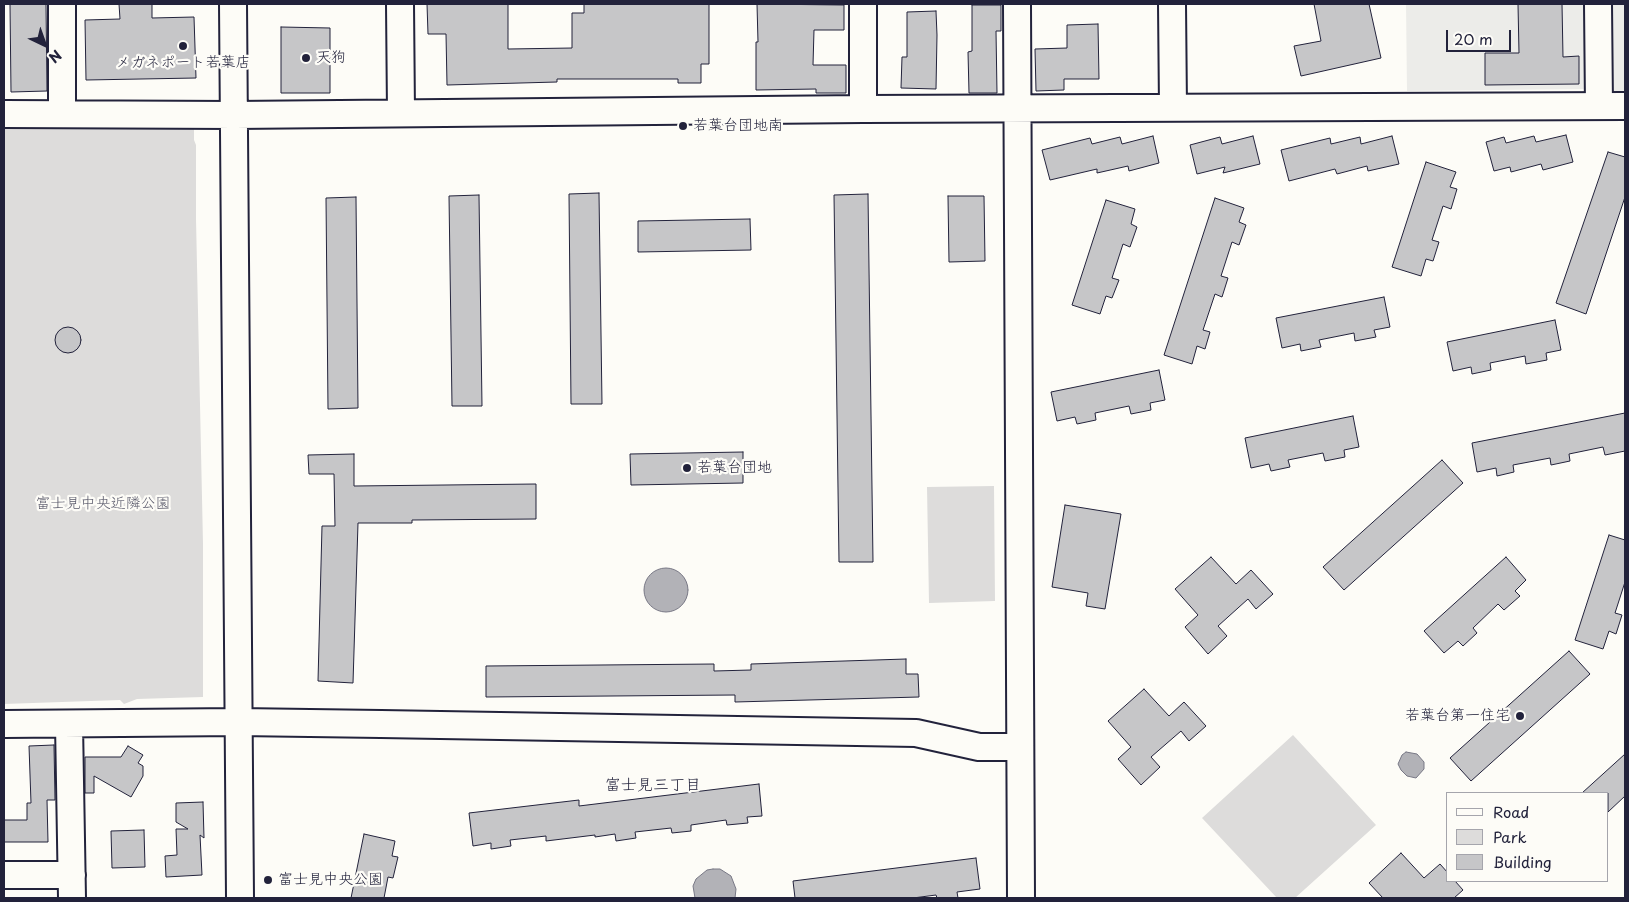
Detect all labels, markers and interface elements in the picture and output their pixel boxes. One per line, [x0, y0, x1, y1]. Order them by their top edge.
north arrow [20, 20, 70, 70]
scale bar [1449, 20, 1514, 52]
text: 20 m [1454, 27, 1493, 50]
marker: メガネポート若葉店 [177, 40, 189, 52]
text: N [44, 45, 67, 68]
place label: 天狗 [316, 49, 346, 67]
marker: 天狗 [300, 52, 312, 64]
place label: メガネポート若葉店 [116, 54, 250, 72]
place label: 若葉台団地南 [693, 117, 783, 135]
marker: 若葉台団地南 [677, 120, 689, 132]
place label: 若葉台団地 [697, 459, 772, 477]
marker: 若葉台団地 [681, 462, 693, 474]
park label: 富士見中央近隣公園 [36, 495, 170, 513]
place label: 若葉台第一住宅 [1405, 707, 1510, 725]
marker: 若葉台第一住宅 [1514, 710, 1526, 722]
district label: 富士見三丁目 [605, 776, 701, 796]
legend [1446, 792, 1609, 882]
text: Road [1493, 800, 1529, 823]
text: Park [1493, 825, 1527, 848]
text: Building [1493, 850, 1552, 873]
place label: 富士見中央公園 [278, 871, 383, 889]
marker: 富士見中央公園 [262, 874, 274, 886]

